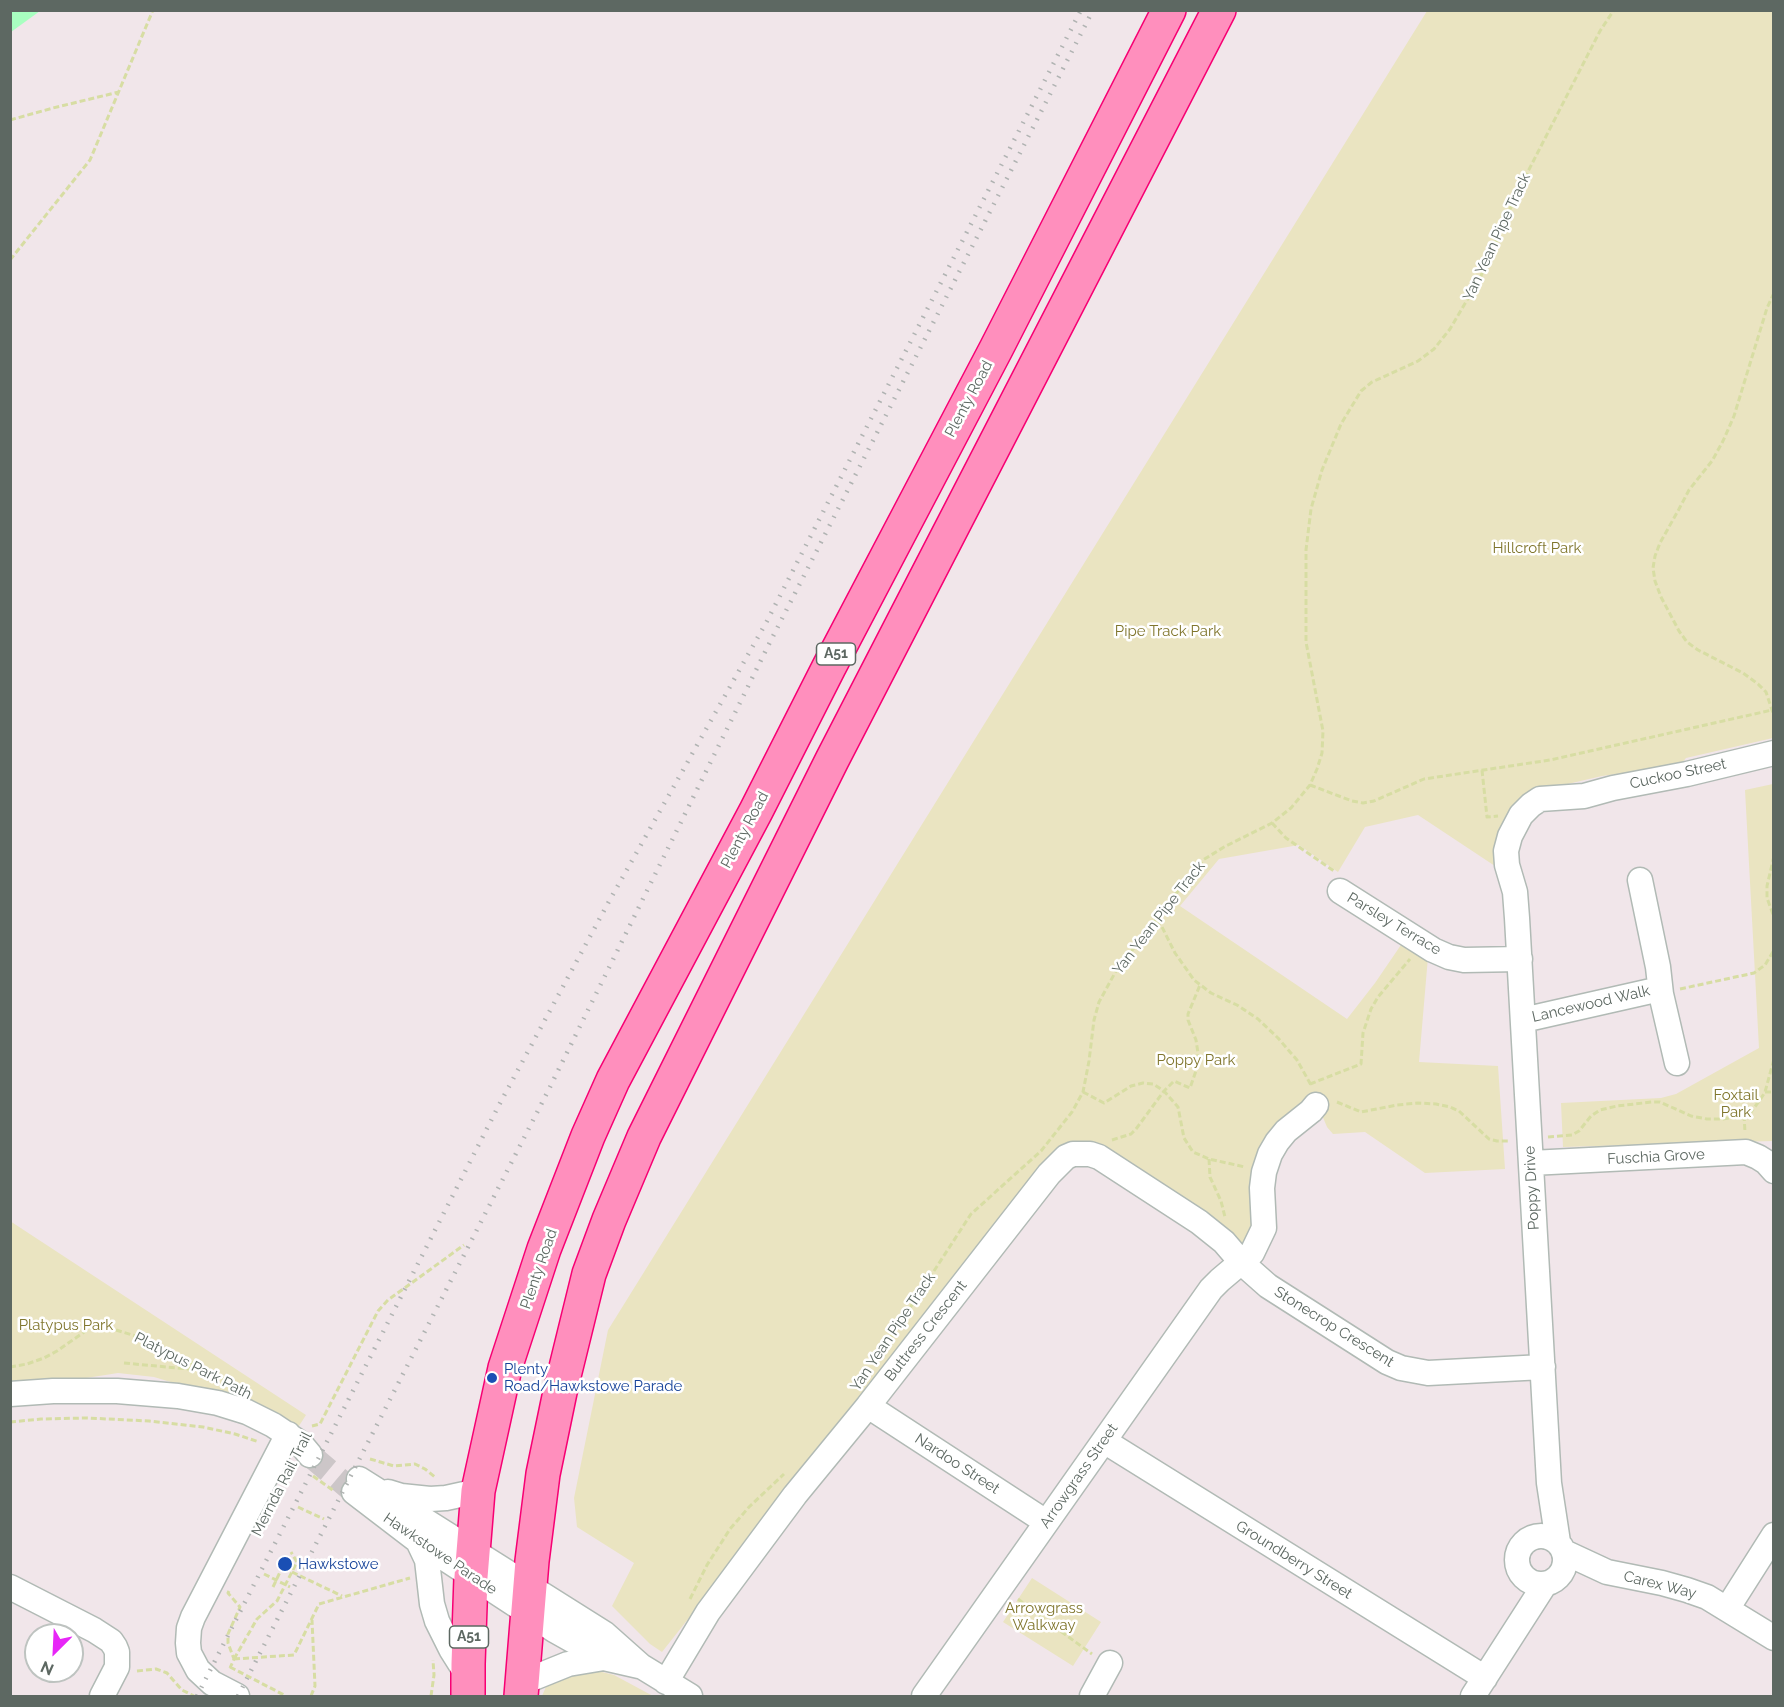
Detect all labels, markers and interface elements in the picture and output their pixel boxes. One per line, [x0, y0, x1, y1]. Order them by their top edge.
street label: Yan Yean Pipe Track [1459, 170, 1535, 304]
street label: Plenty Road [941, 358, 997, 440]
park label: Hillcroft Park [1493, 539, 1581, 557]
park label: Pipe Track Park [1115, 622, 1221, 640]
road number: A51 [816, 643, 856, 665]
street label: Cuckoo Street [1628, 755, 1728, 793]
street label: Plenty Road [717, 789, 773, 871]
street label: Yan Yean Pipe Track [1109, 858, 1209, 978]
street label: Parsley Terrace [1344, 889, 1444, 959]
street label: Lancewood Walk [1530, 982, 1652, 1026]
park label: Poppy Park [1157, 1051, 1235, 1069]
park label: Foxtail Park [1713, 1086, 1759, 1121]
street label: Fuschia Grove [1607, 1145, 1705, 1169]
street label: Poppy Drive [1521, 1146, 1543, 1230]
street label: Plenty Road [517, 1226, 561, 1312]
street label: Yan Yean Pipe Track [847, 1269, 939, 1395]
street label: Buttress Crescent [881, 1277, 971, 1385]
street label: Stonecrop Crescent [1271, 1283, 1397, 1371]
park label: Platypus Park [19, 1316, 113, 1334]
street label: Platypus Park Path [131, 1329, 255, 1403]
place label: Plenty Road/Hawkstowe Parade [504, 1360, 682, 1395]
marker: Plenty Road/Hawkstowe Parade [485, 1371, 499, 1385]
street label: Arrowgrass Street [1036, 1420, 1122, 1532]
street label: Mernda Rail Trail [248, 1429, 316, 1539]
street label: Nardoo Street [911, 1430, 1003, 1498]
street label: Hawkstowe Parade [380, 1509, 500, 1599]
street label: Groundberry Street [1232, 1517, 1356, 1603]
marker: Hawkstowe [276, 1555, 294, 1573]
place label: Hawkstowe [298, 1555, 379, 1573]
street label: Carex Way [1622, 1567, 1698, 1603]
park label: Arrowgrass Walkway [1005, 1599, 1083, 1634]
north arrow [24, 1623, 84, 1683]
road number: A51 [450, 1626, 488, 1648]
text: N [38, 1657, 57, 1679]

